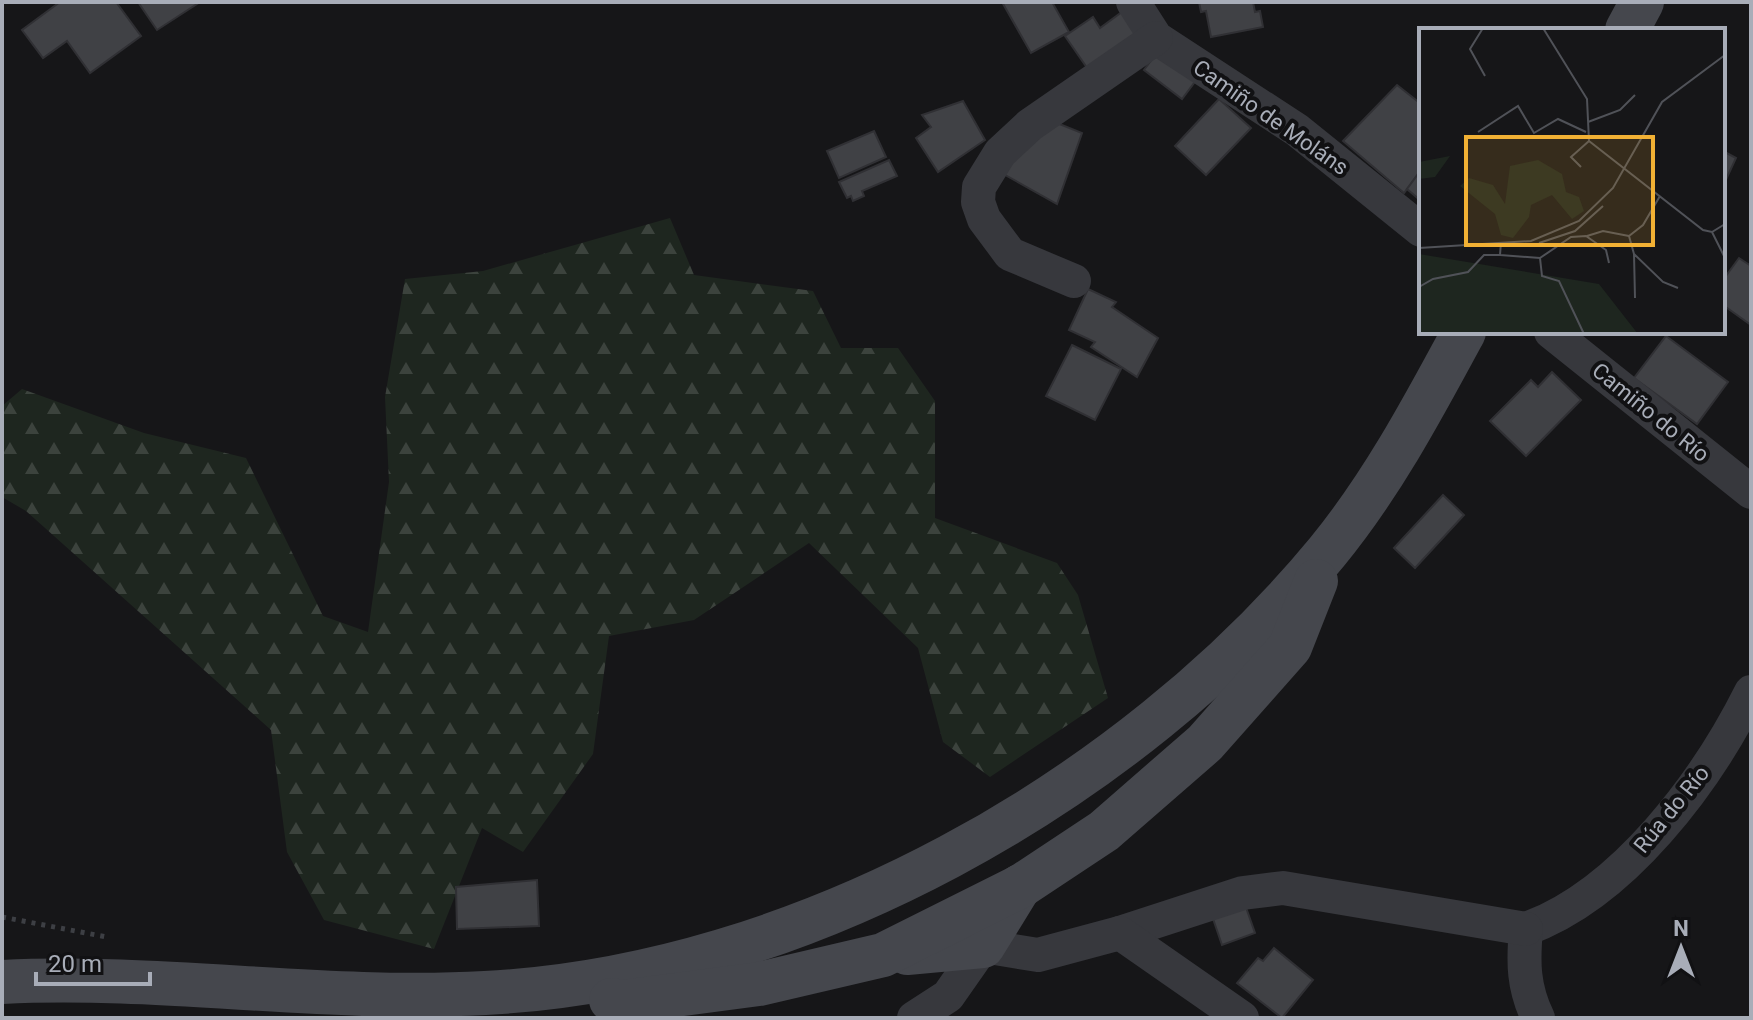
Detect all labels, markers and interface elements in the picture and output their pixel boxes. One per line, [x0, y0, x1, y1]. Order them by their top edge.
inset map [1419, 28, 1725, 334]
street label: Camiño de Moláns [1189, 55, 1353, 180]
street label: Camiño do Río [1587, 358, 1714, 467]
street label: Rúa do Río [1629, 761, 1714, 858]
north arrow [1641, 908, 1721, 988]
text: N [1673, 916, 1689, 941]
scale bar [36, 936, 150, 986]
text: 20 m [48, 950, 102, 978]

